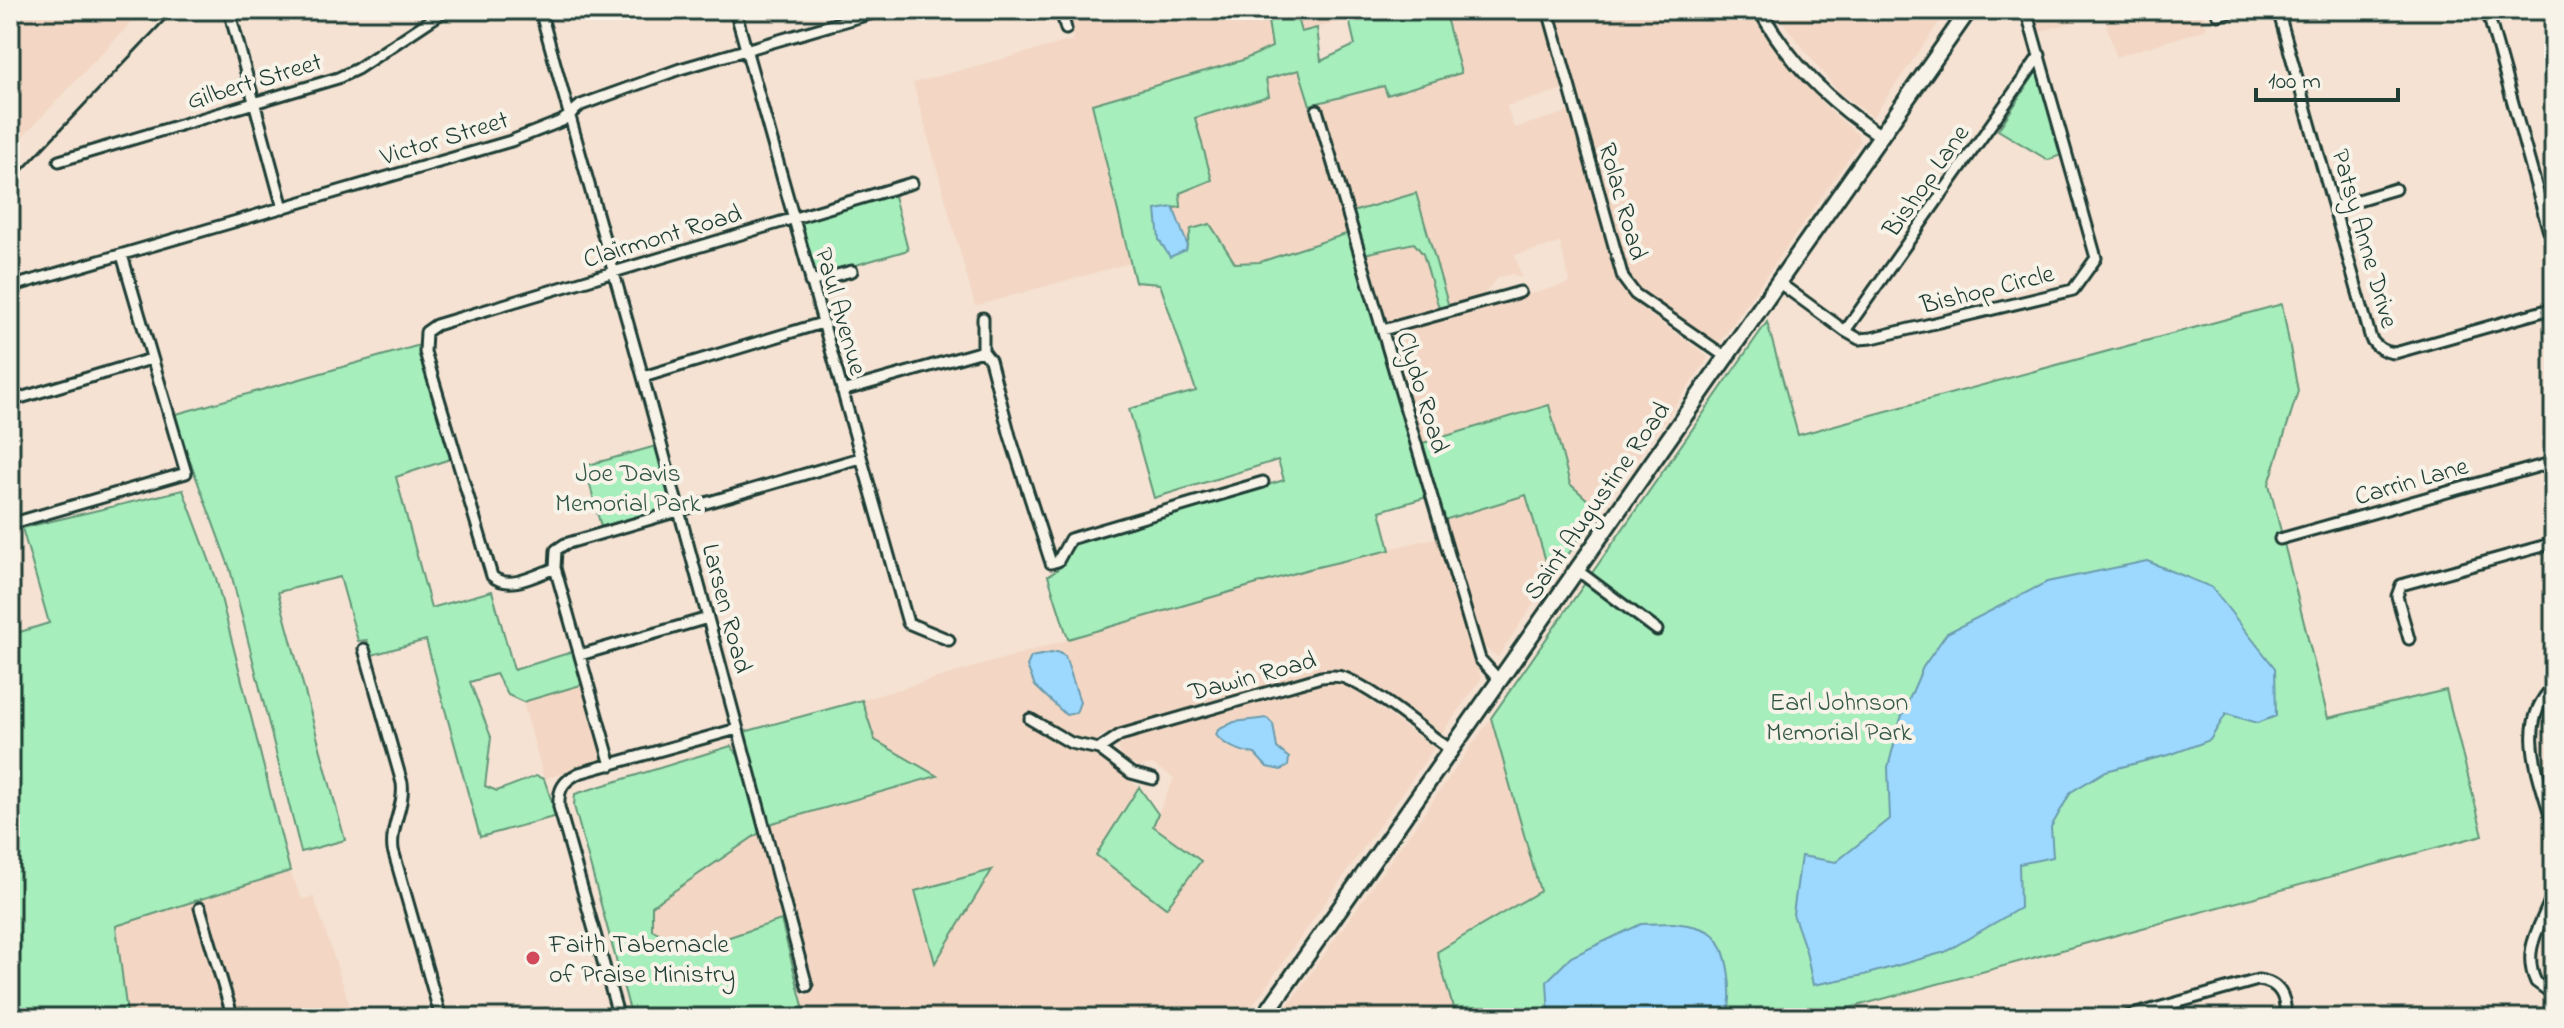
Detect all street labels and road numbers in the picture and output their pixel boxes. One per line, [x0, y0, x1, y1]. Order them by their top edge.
street label: Gilbert Street [183, 44, 327, 121]
street label: Victor Street [375, 102, 514, 178]
street label: Bishop Lane [1874, 117, 1981, 247]
street label: Rolac Road [1586, 139, 1656, 265]
street label: Patsy Anne Drive [2319, 145, 2407, 333]
street label: Clairmont Road [579, 196, 747, 280]
street label: Paul Avenue [803, 244, 876, 380]
street label: Bishop Circle [1916, 256, 2059, 326]
street label: Clydo Road [1385, 328, 1458, 459]
street label: Saint Augustine Road [1516, 394, 1682, 609]
street label: Carrin Lane [2351, 448, 2473, 517]
street label: Larsen Road [690, 540, 761, 678]
street label: Dawin Road [1184, 643, 1321, 713]

